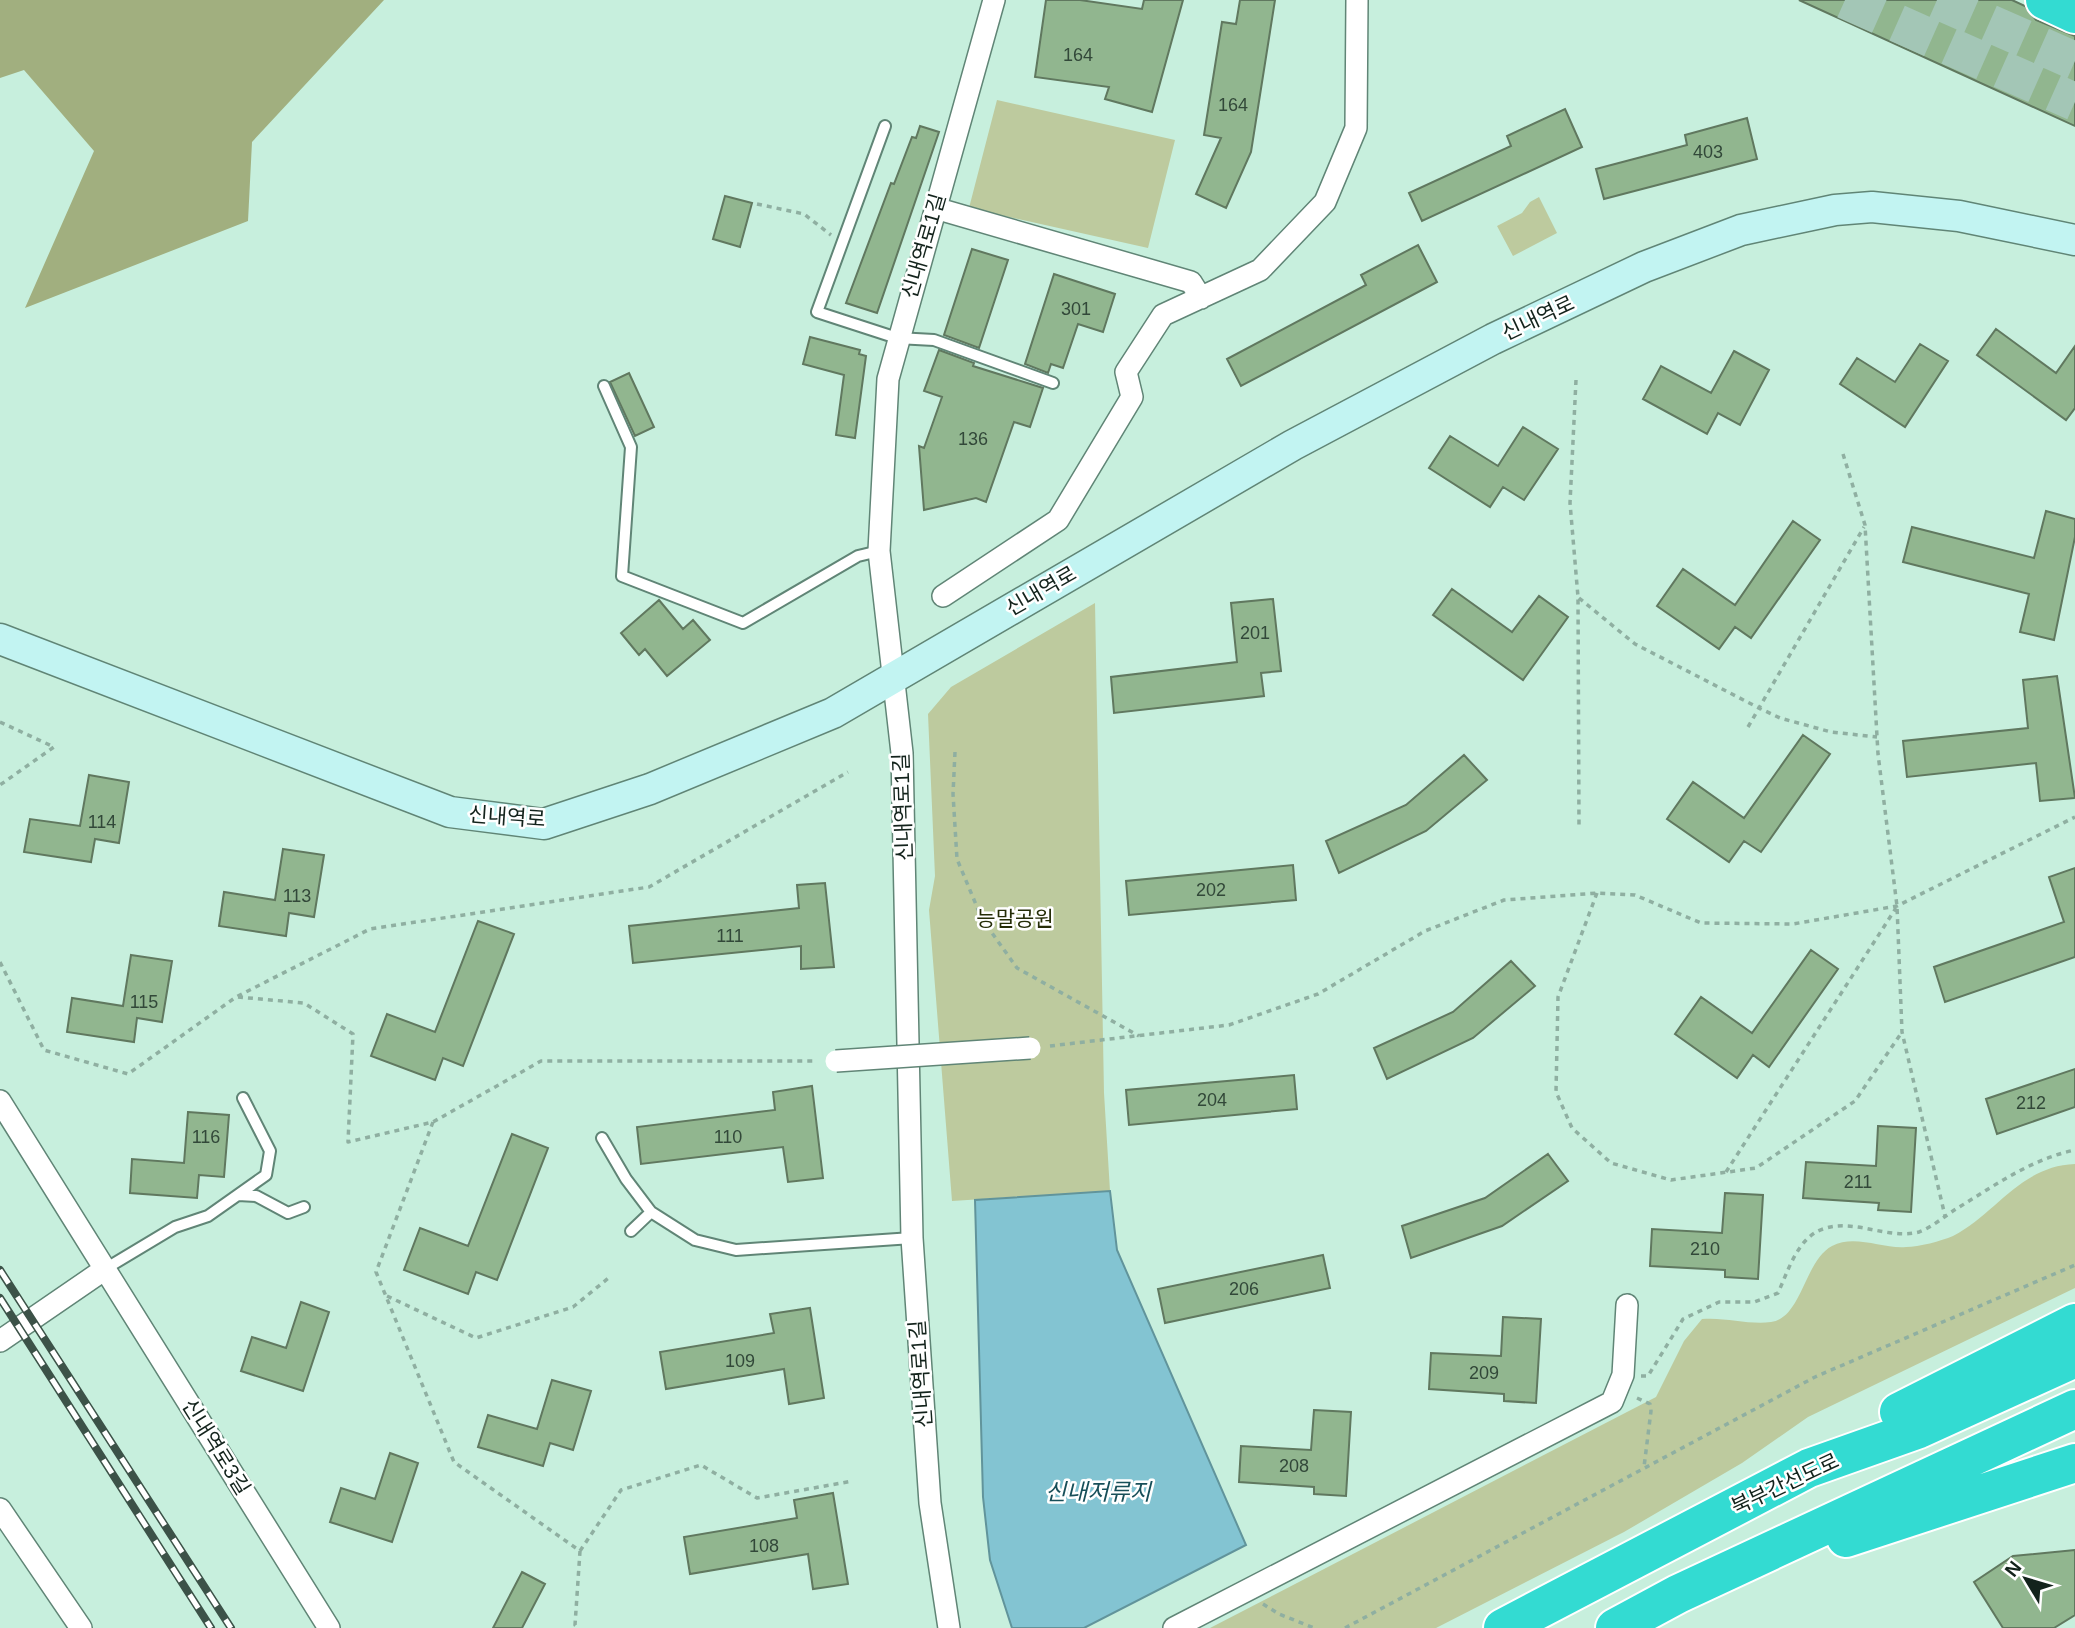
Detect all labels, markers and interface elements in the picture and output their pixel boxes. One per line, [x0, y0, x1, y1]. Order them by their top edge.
house number: 164 [1063, 45, 1093, 65]
house number: 164 [1218, 95, 1248, 115]
house number: 403 [1693, 142, 1723, 162]
street label: 신내역로1길 [898, 191, 949, 301]
street label: 신내역로 [1498, 291, 1578, 344]
house number: 301 [1061, 299, 1091, 319]
house number: 136 [958, 429, 988, 449]
street label: 신내역로 [1002, 561, 1080, 620]
house number: 201 [1240, 623, 1270, 643]
street label: 신내역로1길 [889, 753, 916, 862]
street label: 신내역로 [468, 802, 546, 831]
house number: 114 [88, 812, 116, 832]
house number: 202 [1196, 880, 1226, 900]
house number: 113 [283, 886, 311, 906]
park label: 능말공원 [976, 907, 1054, 930]
house number: 111 [716, 926, 744, 946]
house number: 115 [130, 992, 158, 1012]
house number: 204 [1197, 1090, 1227, 1110]
house number: 212 [2016, 1093, 2046, 1113]
house number: 116 [192, 1127, 220, 1147]
house number: 110 [714, 1127, 742, 1147]
house number: 211 [1844, 1172, 1872, 1192]
house number: 210 [1690, 1239, 1720, 1259]
house number: 206 [1229, 1279, 1259, 1299]
street label: 신내역로1길 [905, 1319, 936, 1429]
house number: 109 [725, 1351, 755, 1371]
house number: 209 [1469, 1363, 1499, 1383]
street label: 신내역로3길 [178, 1395, 255, 1499]
street label: 북부간선도로 [1727, 1449, 1842, 1518]
house number: 208 [1279, 1456, 1309, 1476]
water label: 신내저류지 [1045, 1479, 1153, 1505]
house number: 108 [749, 1536, 779, 1556]
north arrow [1991, 1544, 2061, 1614]
text: N [2000, 1557, 2025, 1581]

